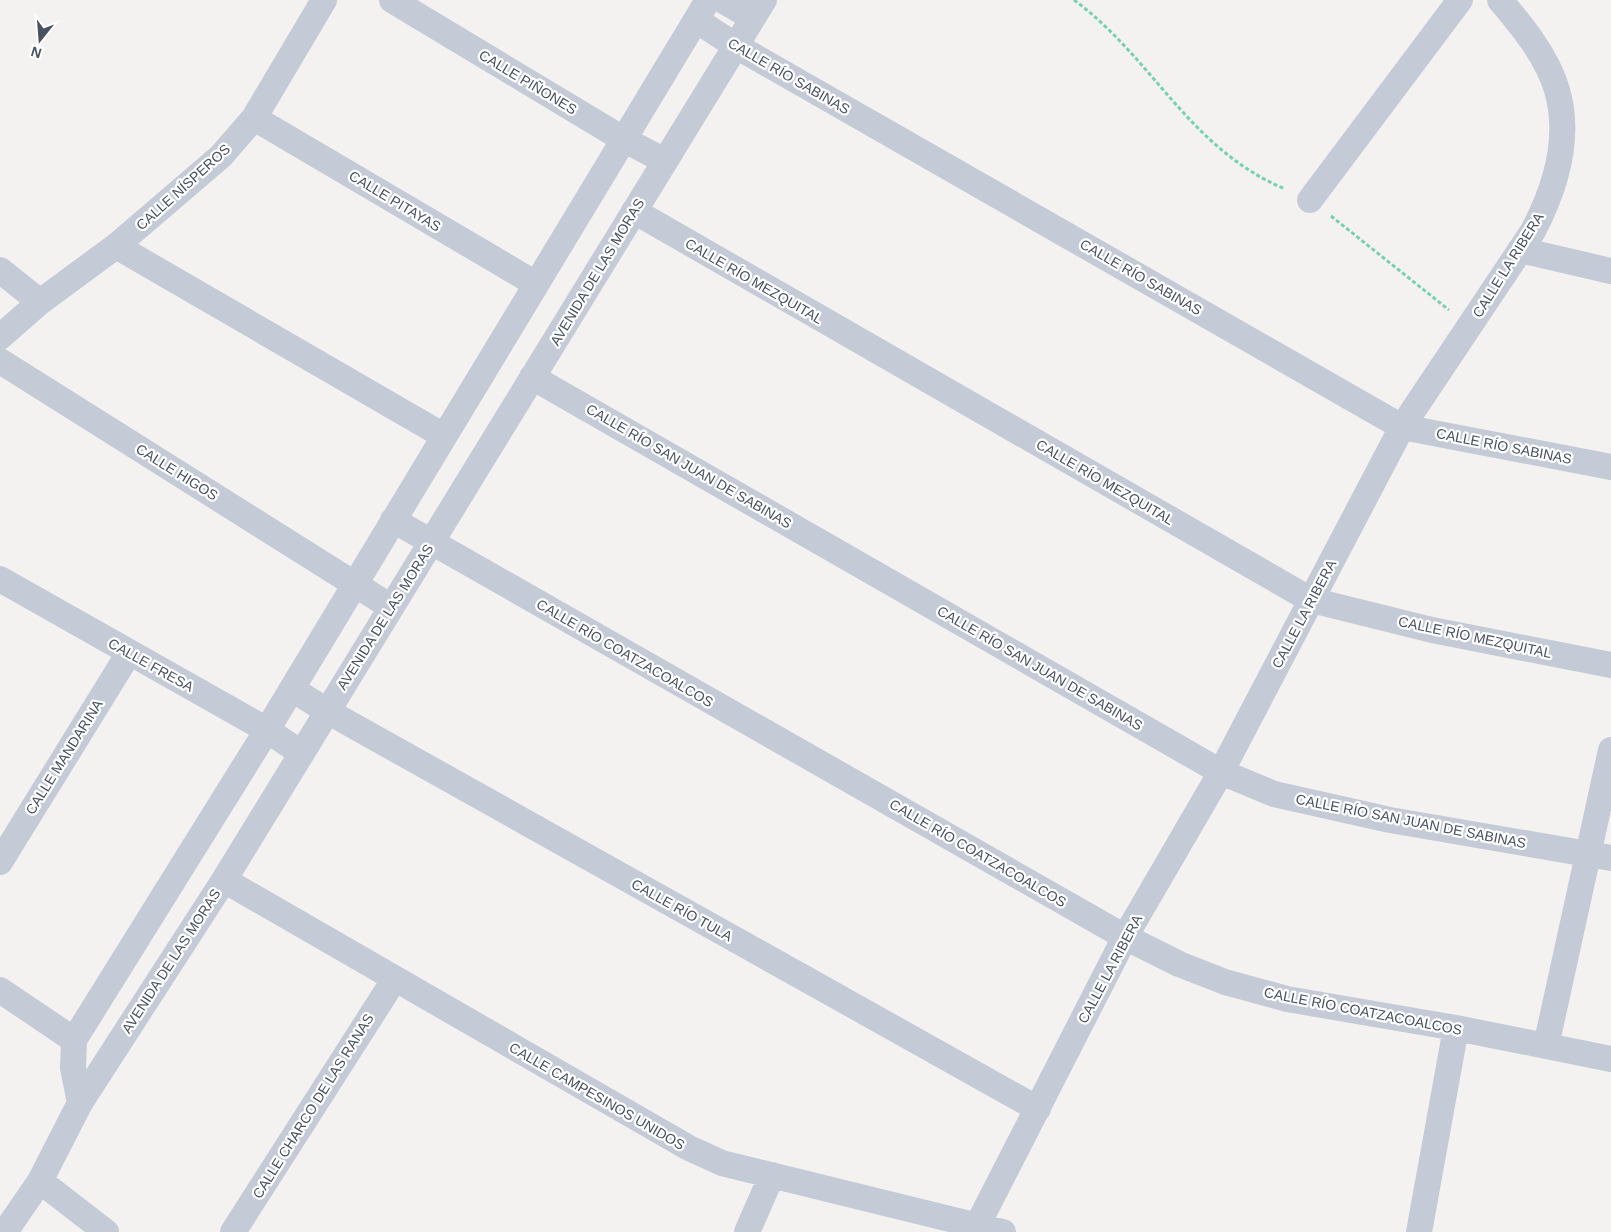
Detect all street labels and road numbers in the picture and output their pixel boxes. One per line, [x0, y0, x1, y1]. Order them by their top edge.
street label: CALLE RÍO SABINAS [725, 35, 853, 117]
street label: CALLE PIÑONES [476, 46, 580, 118]
street label: CALLE NÍSPEROS [133, 141, 233, 233]
street label: CALLE PITAYAS [346, 167, 444, 235]
street label: AVENIDA DE LAS MORAS [547, 196, 647, 348]
street label: CALLE LA RIBERA [1469, 209, 1547, 320]
street label: CALLE RÍO MEZQUITAL [682, 235, 826, 327]
street label: CALLE RÍO SABINAS [1077, 236, 1205, 318]
street label: CALLE RÍO SAN JUAN DE SABINAS [584, 401, 794, 531]
street label: CALLE RÍO SABINAS [1435, 425, 1573, 467]
street label: CALLE RÍO MEZQUITAL [1033, 436, 1177, 528]
street label: CALLE HIGOS [133, 440, 221, 504]
street label: AVENIDA DE LAS MORAS [334, 541, 436, 693]
street label: CALLE LA RIBERA [1269, 556, 1340, 671]
street label: CALLE RÍO COATZACOALCOS [534, 596, 716, 710]
street label: CALLE RÍO SAN JUAN DE SABINAS [935, 603, 1145, 733]
street label: CALLE RÍO MEZQUITAL [1397, 613, 1553, 661]
street label: CALLE FRESA [106, 635, 197, 695]
street label: CALLE MANDARINA [22, 696, 106, 817]
street label: CALLE RÍO SAN JUAN DE SABINAS [1295, 791, 1527, 851]
street label: CALLE RÍO COATZACOALCOS [887, 796, 1069, 910]
street label: CALLE RÍO TULA [629, 876, 736, 945]
street label: AVENIDA DE LAS MORAS [118, 886, 224, 1036]
street label: CALLE LA RIBERA [1075, 911, 1146, 1026]
street label: CALLE RÍO COATZACOALCOS [1263, 984, 1463, 1038]
street label: CALLE CHARCO DE LAS RANAS [249, 1011, 377, 1201]
street label: CALLE CAMPESINOS UNIDOS [506, 1039, 688, 1153]

